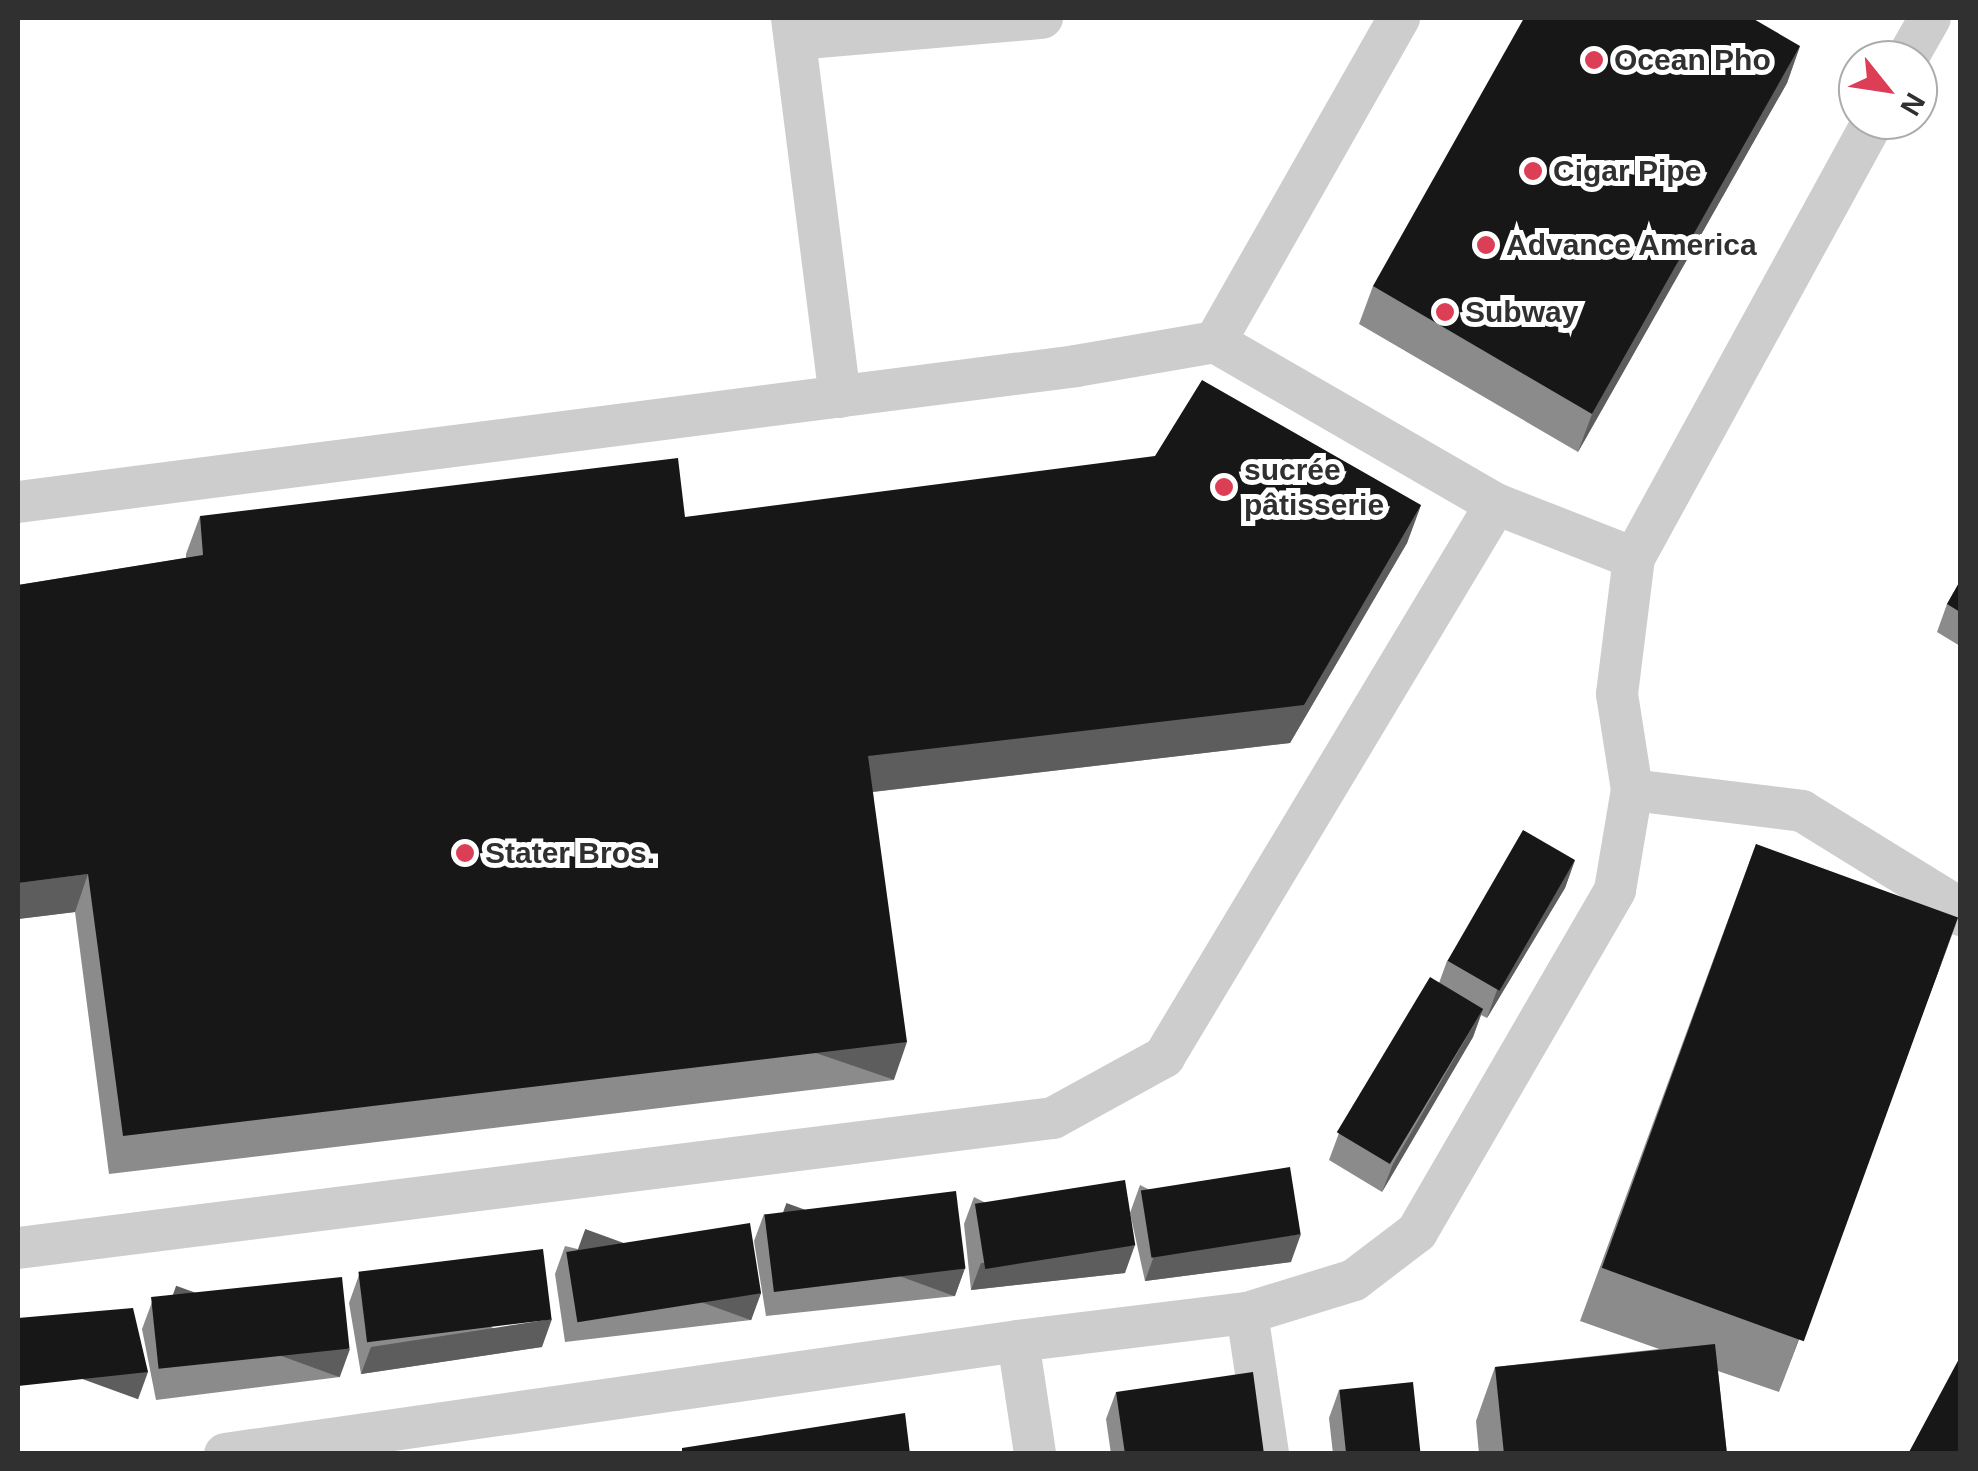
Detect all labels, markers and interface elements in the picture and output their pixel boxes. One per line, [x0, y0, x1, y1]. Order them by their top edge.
north arrow [1838, 40, 1938, 140]
place label: Ocean Pho [1614, 42, 1771, 78]
marker: Ocean Pho [1583, 49, 1605, 71]
text: N [1894, 88, 1931, 121]
place label: Cigar Pipe [1553, 153, 1701, 189]
marker: Cigar Pipe [1522, 160, 1544, 182]
place label: Advance America [1506, 227, 1758, 263]
marker: Advance America [1475, 234, 1497, 256]
place label: Subway [1465, 294, 1578, 330]
marker: Subway [1434, 301, 1456, 323]
place label: sucrée pâtisserie [1244, 452, 1384, 522]
marker: sucrée pâtisserie [1213, 476, 1235, 498]
place label: Stater Bros. [485, 835, 655, 871]
marker: Stater Bros. [454, 842, 476, 864]

